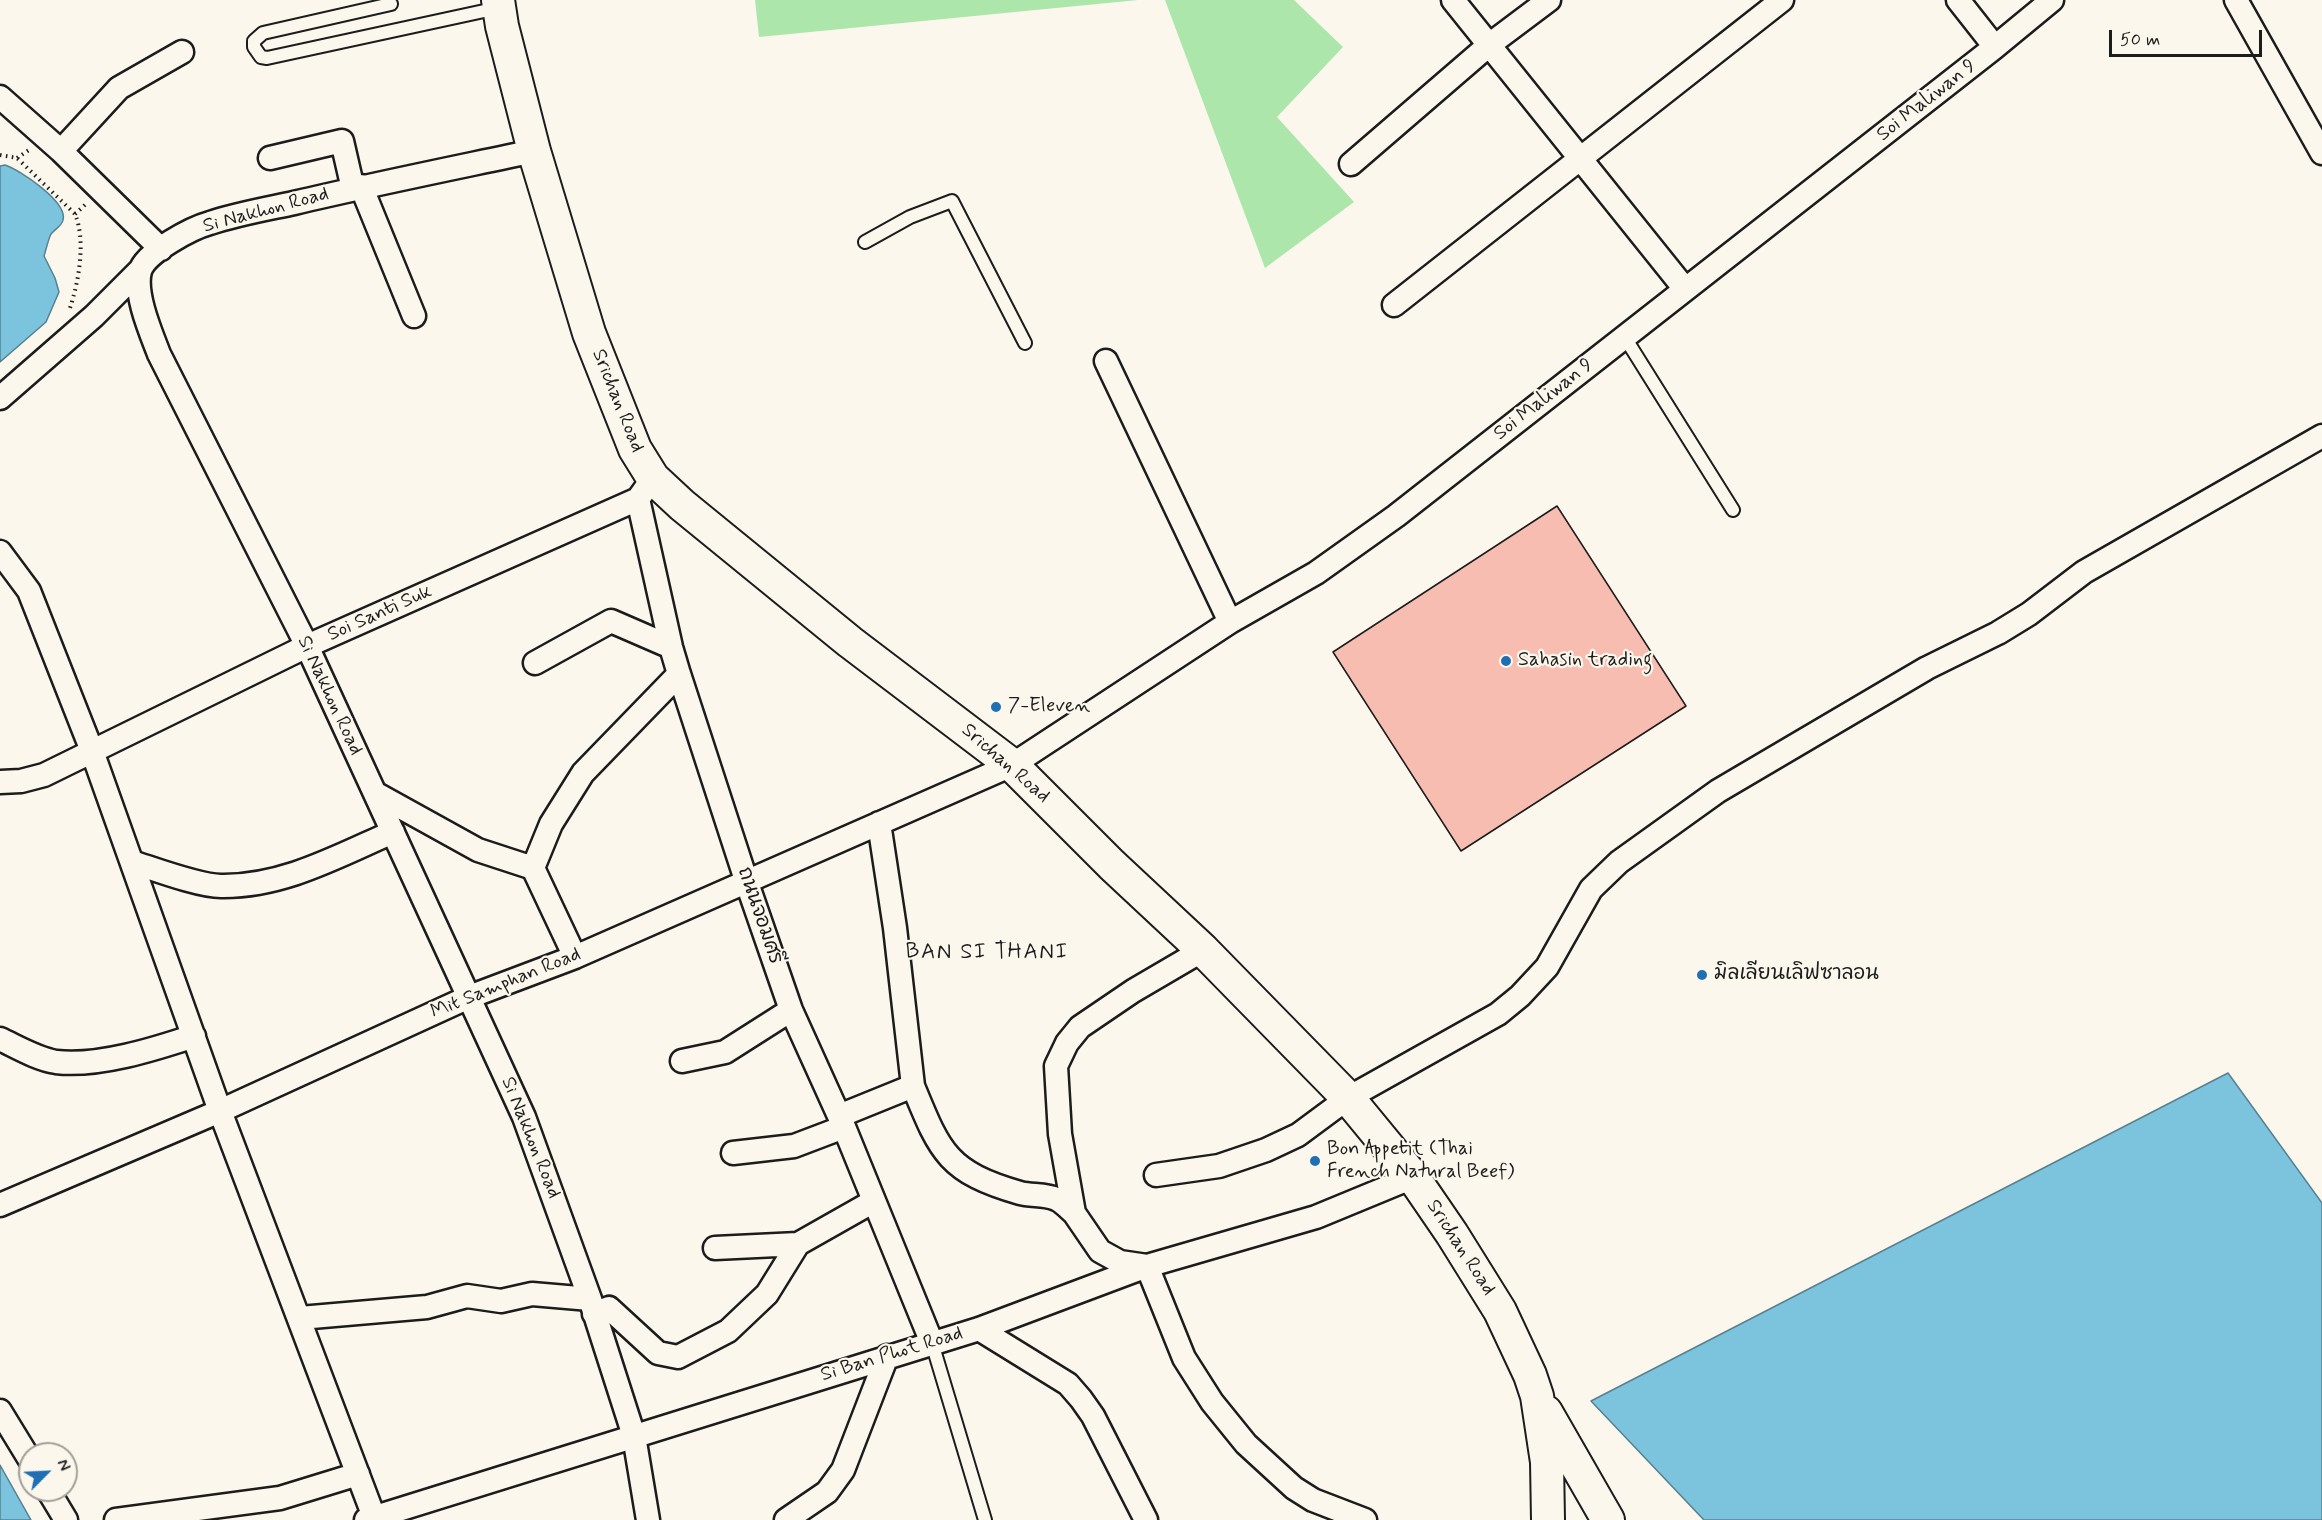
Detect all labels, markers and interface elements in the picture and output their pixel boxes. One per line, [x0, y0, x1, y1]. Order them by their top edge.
scale bar [2112, 18, 2265, 56]
text: 50 m [2120, 28, 2160, 52]
street label: Soi Maliwan 9 [1872, 55, 1982, 147]
street label: Si Nakhon Road [201, 183, 331, 239]
street label: Srichan Road [585, 346, 649, 456]
street label: Soi Maliwan 9 [1489, 354, 1599, 446]
street label: Soi Santi Suk [324, 580, 436, 648]
street label: Si Nakhon Road [291, 632, 367, 760]
place label: Sahasin trading [1518, 649, 1652, 673]
marker: Sahasin trading [1499, 654, 1513, 668]
place label: 7-Eleven [1008, 695, 1090, 719]
marker: 7-Eleven [989, 700, 1003, 714]
street label: Srichan Road [956, 719, 1054, 809]
street label: ถนนจอมศรี [731, 864, 787, 968]
district label: BAN SI THANI [906, 940, 1068, 966]
street label: Mit Samphan Road [428, 943, 584, 1025]
place label: มิลเลียนเลิฟซาลอน [1714, 963, 1879, 987]
marker: มิลเลียนเลิฟซาลอน [1695, 968, 1709, 982]
street label: Si Nakhon Road [495, 1074, 565, 1202]
place label: Bon Appetit (Thai French Natural Beef) [1327, 1138, 1514, 1185]
marker: Bon Appetit (Thai French Natural Beef) [1308, 1154, 1322, 1168]
street label: Srichan Road [1420, 1196, 1500, 1300]
street label: Si Ban Phot Road [818, 1322, 966, 1388]
north arrow [18, 1442, 78, 1502]
text: N [51, 1456, 75, 1474]

